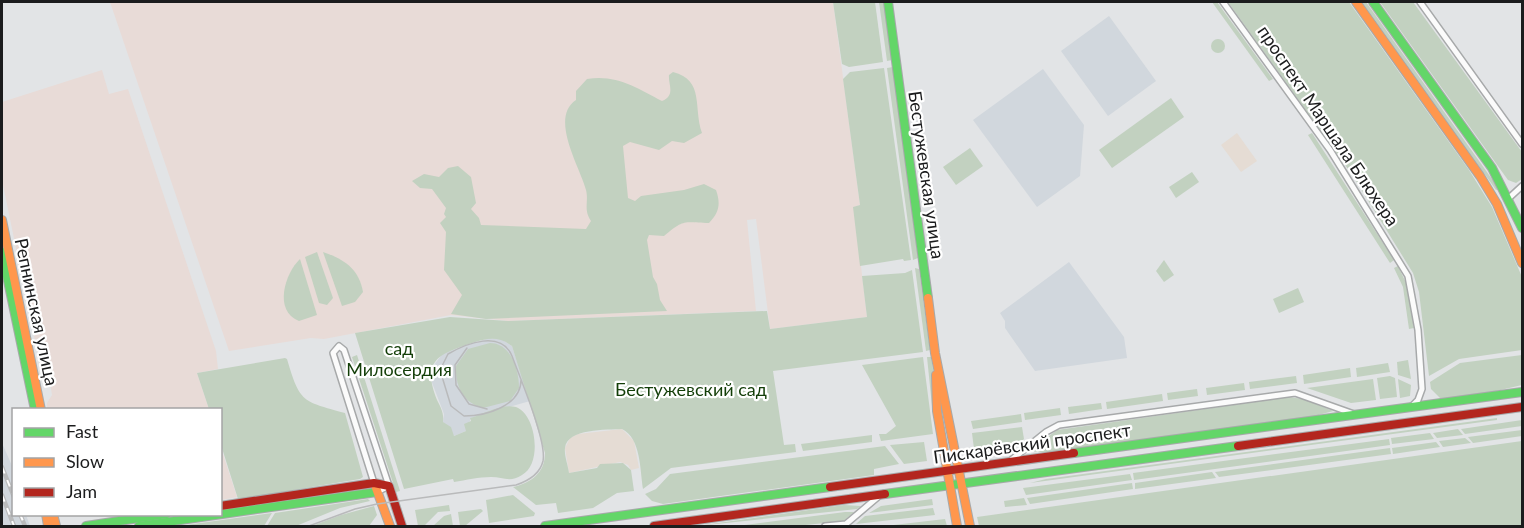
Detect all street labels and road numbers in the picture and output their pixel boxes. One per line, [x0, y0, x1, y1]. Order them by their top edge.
street label: проспект Маршала Блюхера [1253, 21, 1404, 230]
street label: Бестужевская улица [904, 89, 950, 260]
street label: Репнинская улица [11, 236, 63, 387]
street label: Пискарёвский проспект [932, 418, 1132, 468]

